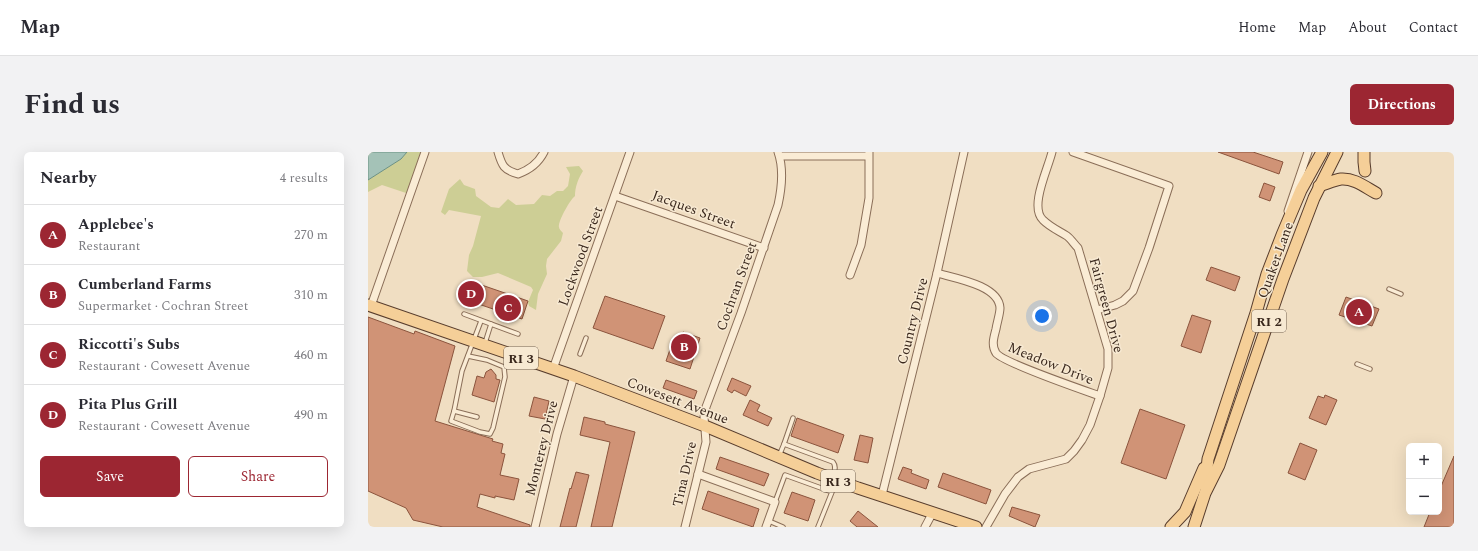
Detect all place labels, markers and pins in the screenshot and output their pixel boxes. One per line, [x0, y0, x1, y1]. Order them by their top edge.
pin: D [458, 279, 484, 309]
pin: C [495, 293, 521, 323]
pin: A [1346, 297, 1372, 327]
pin: B [671, 332, 697, 362]

